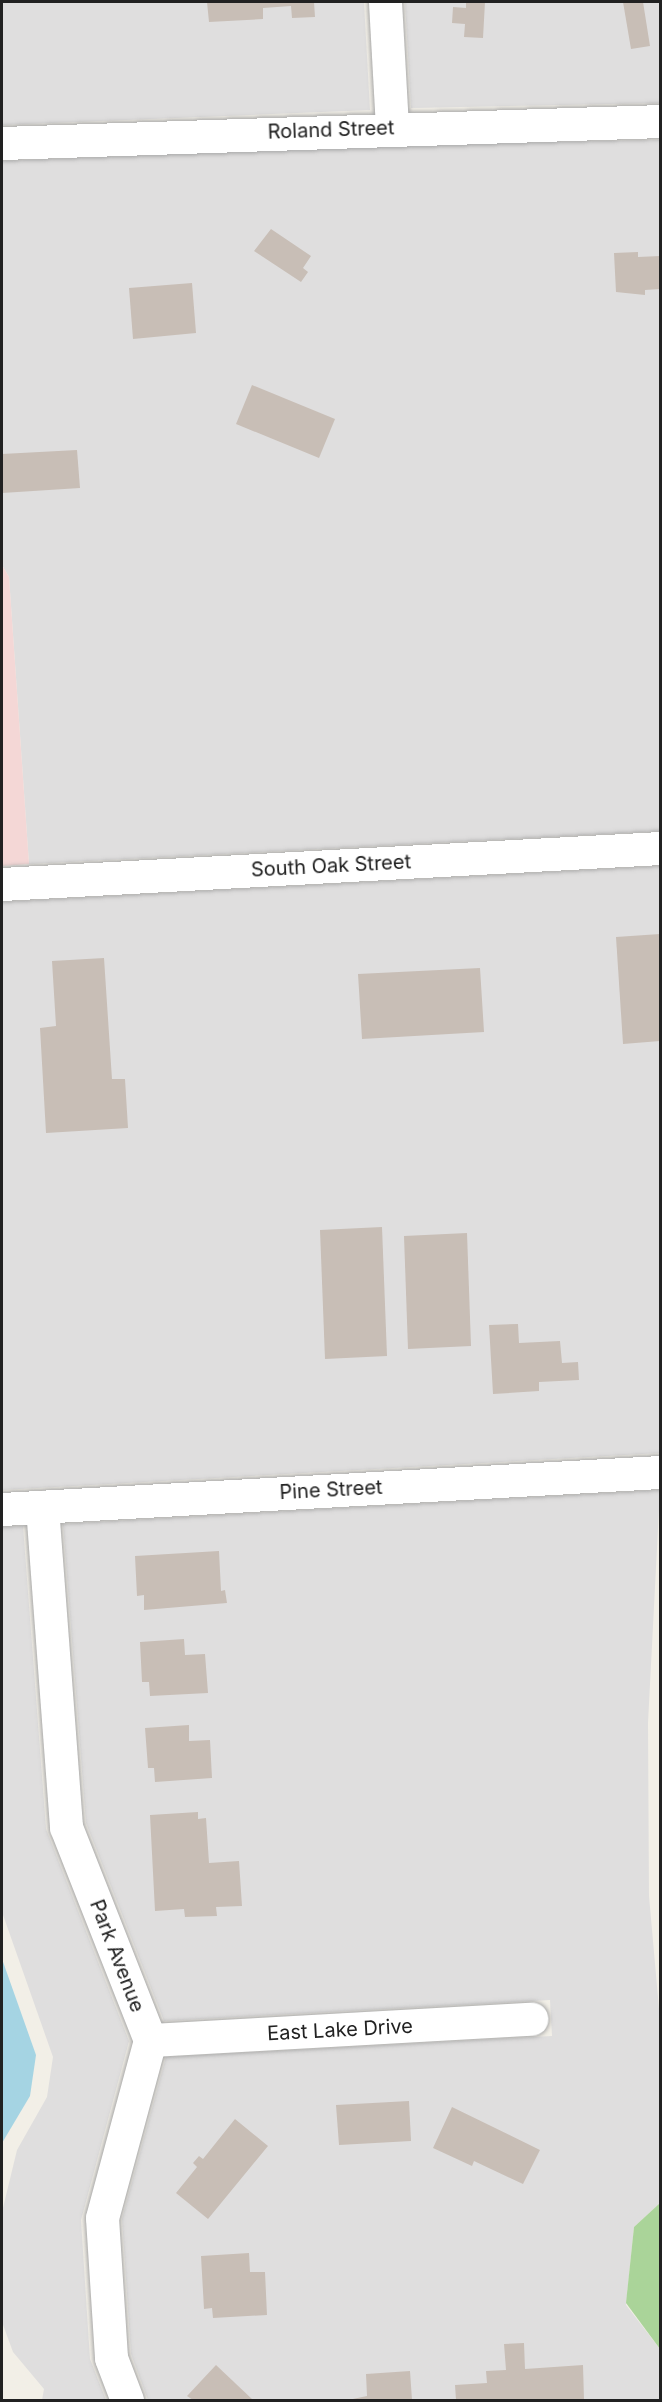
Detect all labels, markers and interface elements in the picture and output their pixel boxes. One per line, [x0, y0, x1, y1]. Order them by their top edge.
street label: Roland Street [267, 116, 395, 144]
street label: South Oak Street [250, 850, 412, 882]
street label: Pine Street [279, 1475, 383, 1505]
street label: Park Avenue [85, 1896, 149, 2016]
street label: East Lake Drive [266, 2014, 414, 2046]

